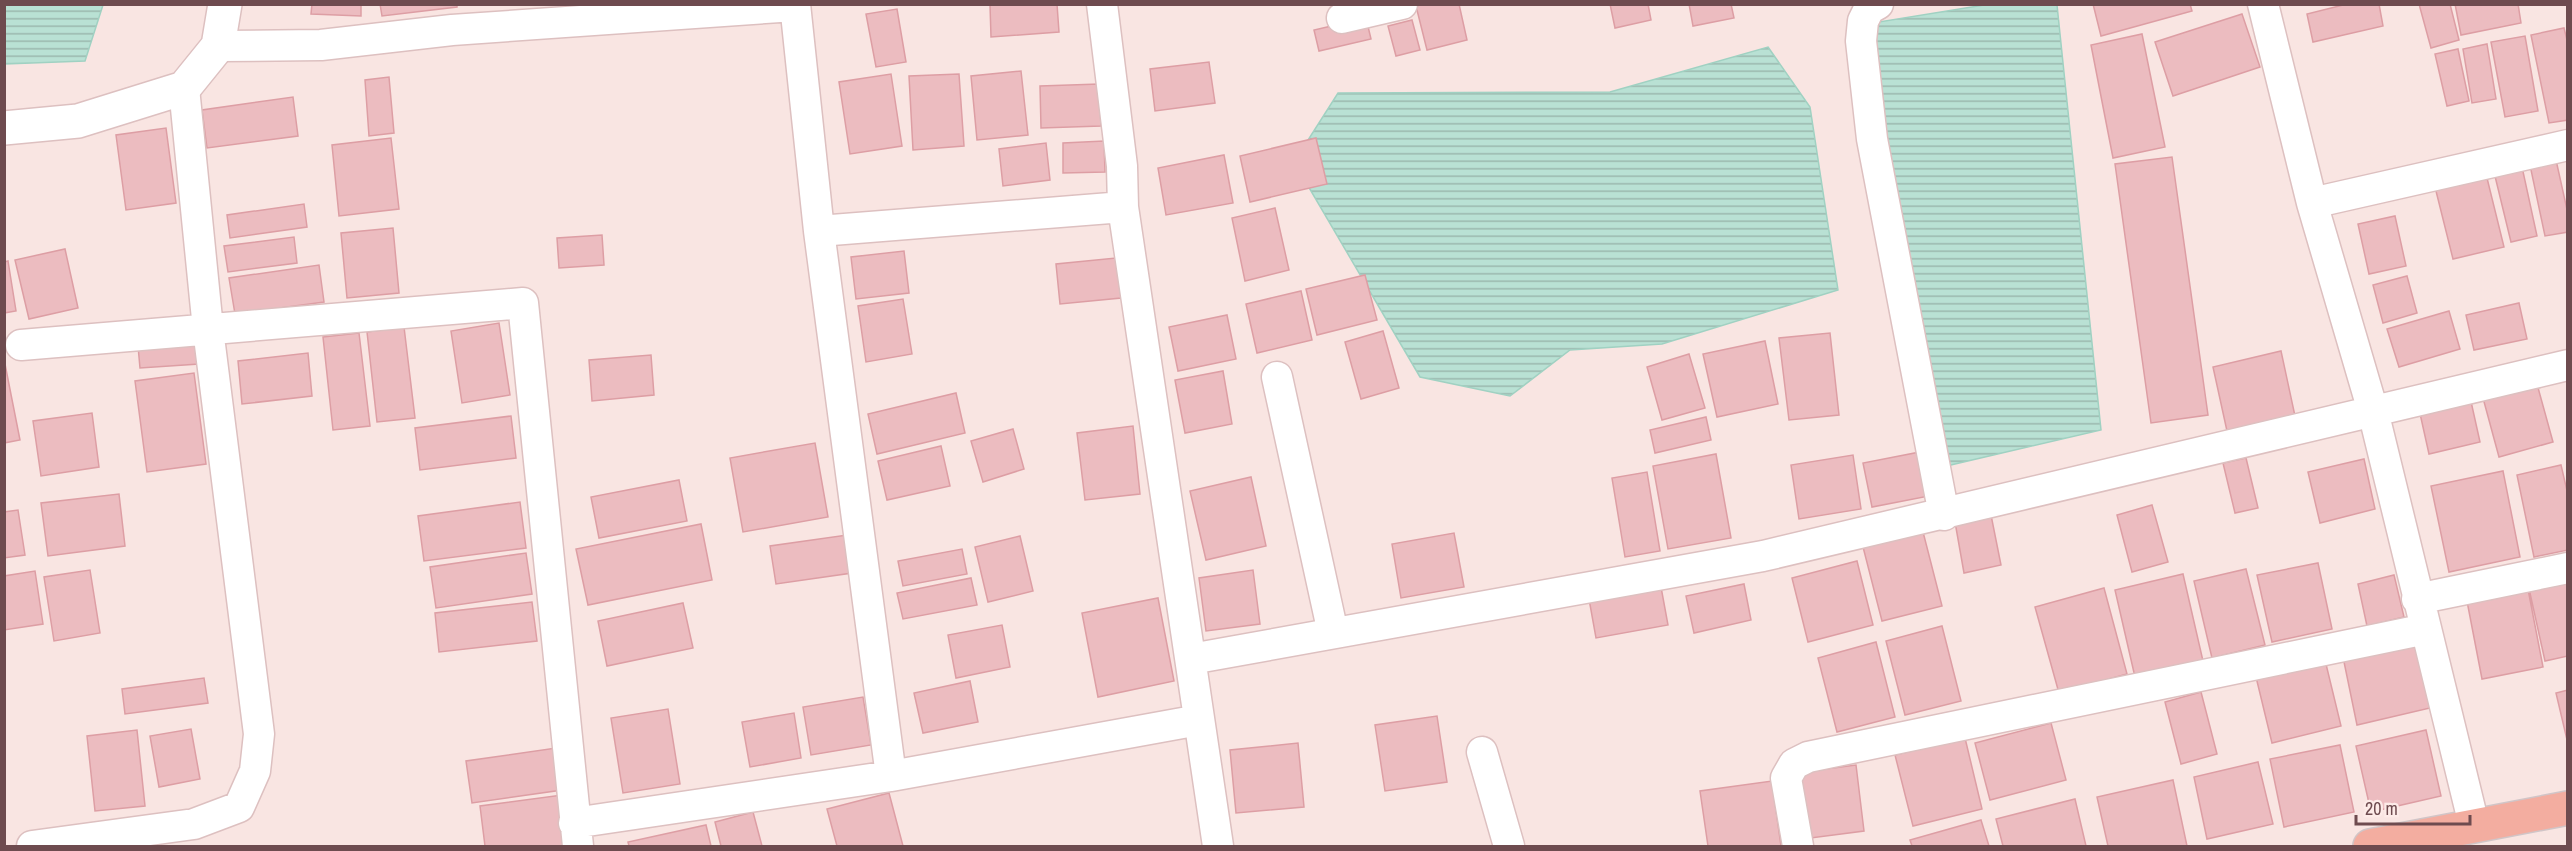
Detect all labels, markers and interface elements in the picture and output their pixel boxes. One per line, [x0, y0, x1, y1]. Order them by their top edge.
scale bar [2356, 788, 2470, 826]
text: 20 m [2365, 796, 2398, 821]

